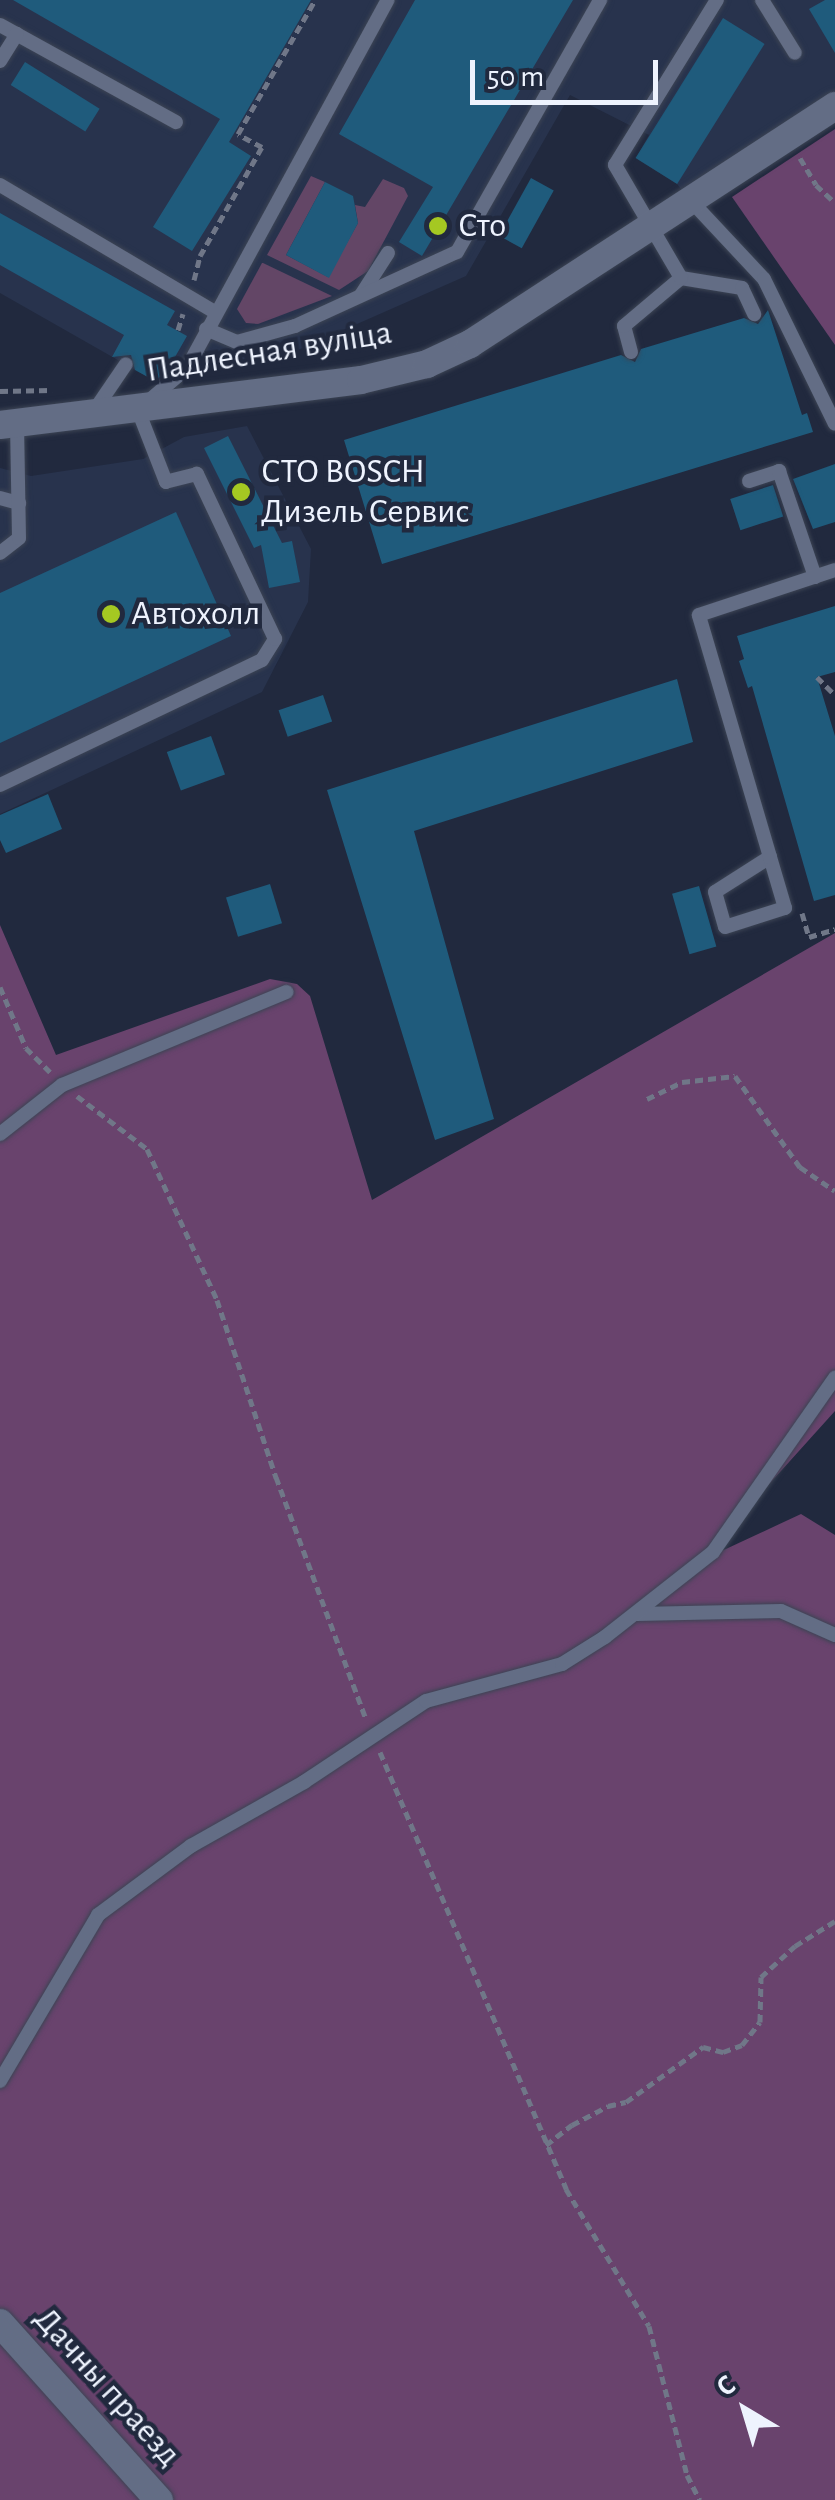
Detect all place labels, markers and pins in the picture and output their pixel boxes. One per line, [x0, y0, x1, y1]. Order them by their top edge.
place label: Сто [458, 205, 506, 247]
marker: Сто [427, 215, 449, 237]
place label: СТО BOSCH Дизель Сервис [261, 451, 470, 533]
marker: СТО BOSCH Дизель Сервис [230, 481, 252, 503]
place label: Автохолл [131, 593, 260, 635]
marker: Автохолл [100, 603, 122, 625]

